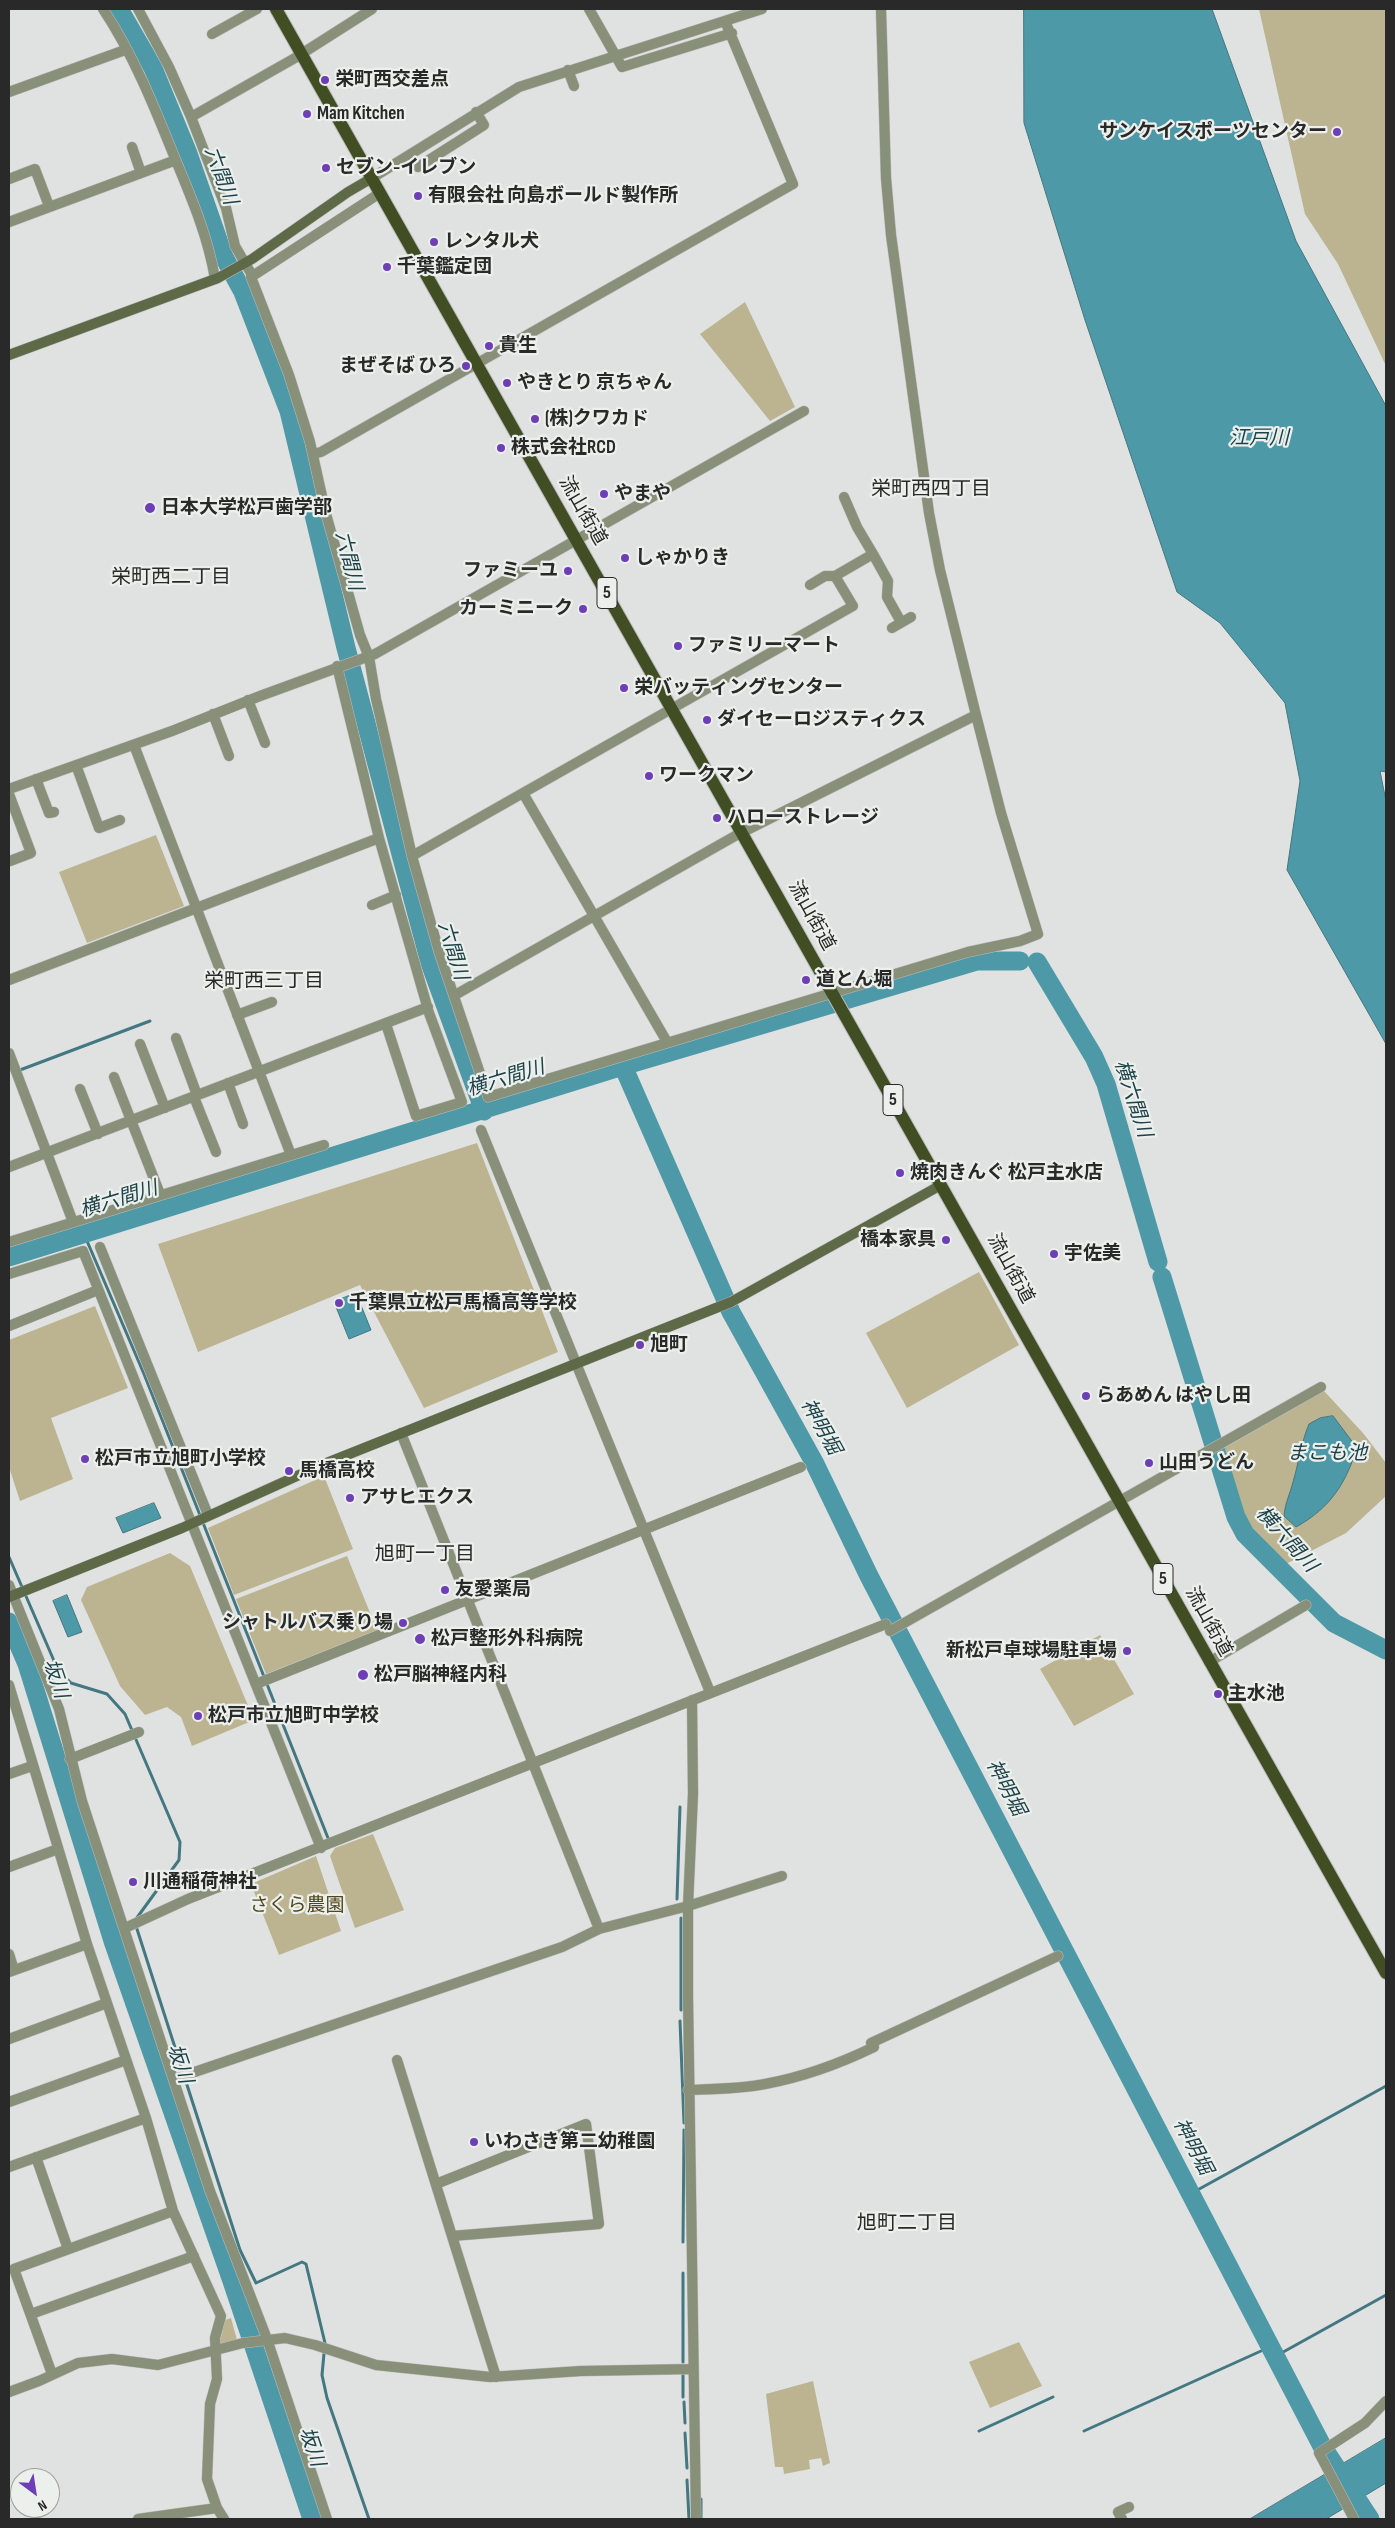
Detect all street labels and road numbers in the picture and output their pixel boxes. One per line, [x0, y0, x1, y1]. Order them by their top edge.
street label: 流山街道 [553, 472, 611, 550]
road number: 5 [597, 578, 617, 608]
street label: 流山街道 [783, 877, 839, 955]
road number: 5 [883, 1084, 903, 1116]
street label: 流山街道 [982, 1230, 1038, 1308]
road number: 5 [1153, 1564, 1173, 1595]
street label: 流山街道 [1180, 1583, 1236, 1661]

